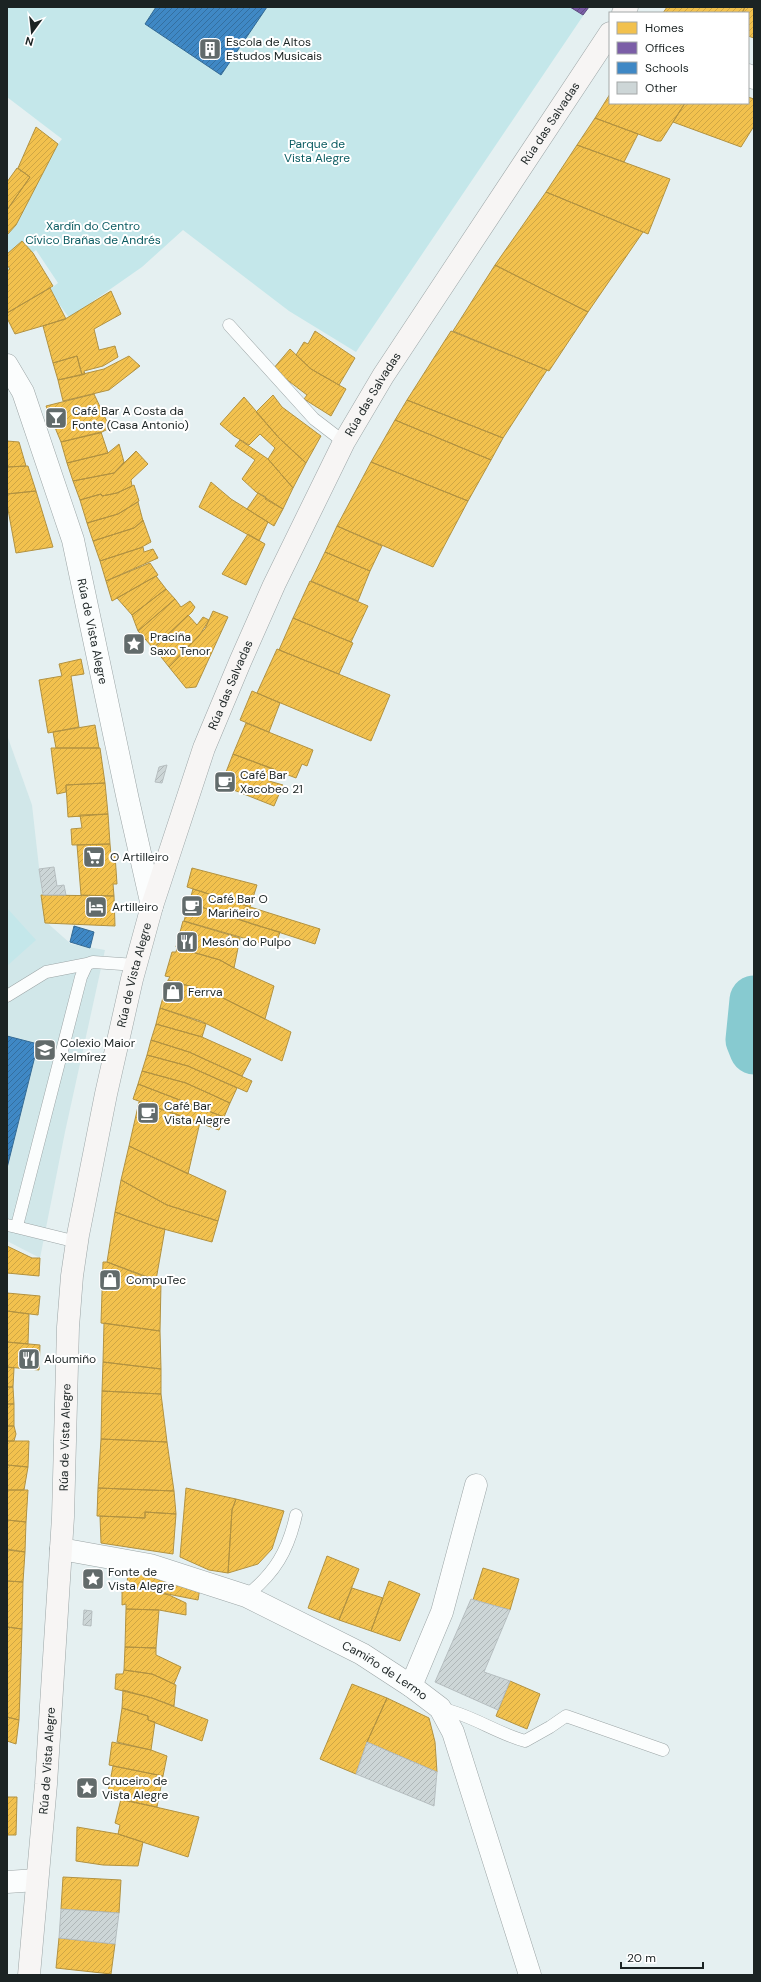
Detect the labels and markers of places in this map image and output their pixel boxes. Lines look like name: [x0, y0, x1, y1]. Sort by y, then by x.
place label: Escola de Altos Estudos Musicais: [226, 34, 322, 64]
building icon: Escola de Altos Estudos Musicais: [197, 36, 223, 62]
place label: Café Bar A Costa da Fonte (Casa Antonio): [72, 403, 189, 433]
bar icon: Café Bar A Costa da Fonte (Casa Antonio): [43, 405, 69, 431]
place label: Praciña Saxo Tenor: [150, 629, 211, 659]
place icon: Praciña Saxo Tenor: [121, 631, 147, 657]
place label: Café Bar Xacobeo 21: [240, 767, 303, 797]
cafe icon: Café Bar Xacobeo 21: [212, 769, 238, 795]
supermarket icon: O Artilleiro: [81, 844, 107, 870]
place label: O Artilleiro: [110, 849, 169, 865]
place label: Café Bar O Mariñeiro: [208, 891, 268, 921]
cafe icon: Café Bar O Mariñeiro: [179, 893, 205, 919]
hotel icon: Artilleiro: [83, 894, 109, 920]
place label: Artilleiro: [112, 899, 158, 915]
restaurant icon: Mesón do Pulpo: [174, 929, 200, 955]
place label: Mesón do Pulpo: [202, 934, 291, 950]
shop icon: Ferrva: [160, 979, 186, 1005]
place label: Ferrva: [188, 984, 222, 1000]
place label: Colexio Maior Xelmírez: [60, 1035, 136, 1065]
school or university icon: Colexio Maior Xelmírez: [32, 1037, 58, 1063]
place label: Café Bar Vista Alegre: [164, 1098, 230, 1128]
cafe icon: Café Bar Vista Alegre: [135, 1100, 161, 1126]
shop icon: CompuTec: [97, 1267, 123, 1293]
place label: CompuTec: [126, 1272, 186, 1288]
restaurant icon: Aloumiño: [16, 1346, 42, 1372]
place label: Aloumiño: [44, 1351, 96, 1367]
place label: Fonte de Vista Alegre: [108, 1564, 174, 1594]
place icon: Fonte de Vista Alegre: [80, 1566, 106, 1592]
place label: Cruceiro de Vista Alegre: [102, 1773, 168, 1803]
place icon: Cruceiro de Vista Alegre: [74, 1775, 100, 1801]

